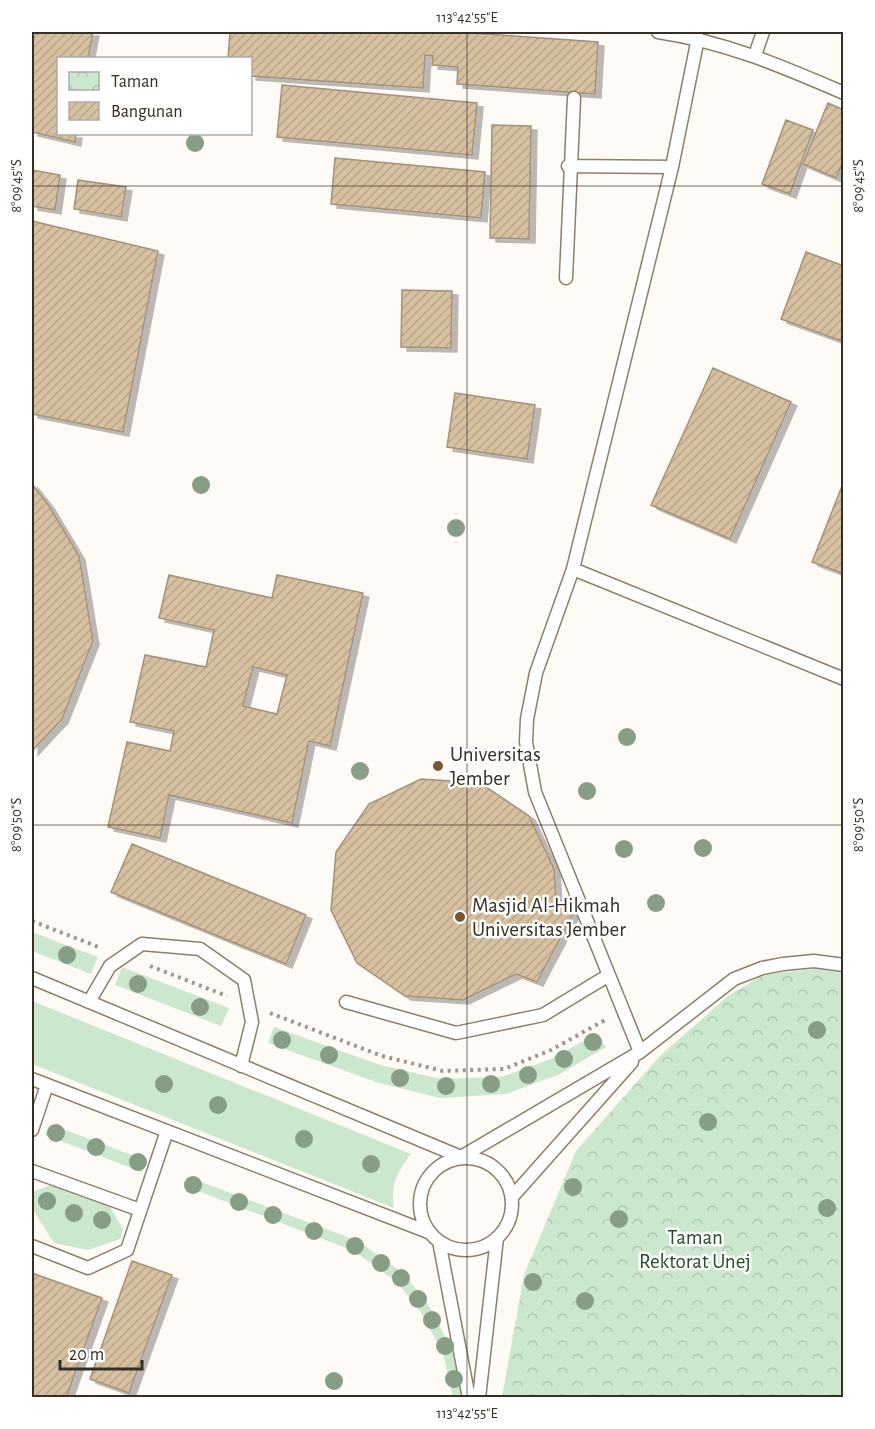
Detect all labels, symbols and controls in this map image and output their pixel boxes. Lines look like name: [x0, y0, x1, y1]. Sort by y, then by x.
text: 113°42'55"E: [436, 10, 498, 25]
legend: [57, 57, 252, 135]
text: Taman: [111, 73, 159, 91]
text: Bangunan: [111, 103, 183, 121]
text: 8°09'45"S: [9, 159, 24, 213]
text: 8°09'45"S: [851, 159, 866, 213]
place label: Universitas Jember: [450, 744, 541, 789]
marker: Universitas Jember: [431, 759, 445, 773]
text: 8°09'50"S: [9, 798, 24, 852]
text: 8°09'50"S: [851, 798, 866, 852]
place label: Masjid Al-Hikmah Universitas Jember: [472, 895, 626, 940]
marker: Masjid Al-Hikmah Universitas Jember: [453, 910, 467, 924]
park label: Taman Rektorat Unej: [639, 1227, 751, 1272]
scale bar: [60, 1333, 142, 1371]
text: 20 m: [69, 1346, 104, 1364]
text: 113°42'55"E: [436, 1406, 498, 1421]

